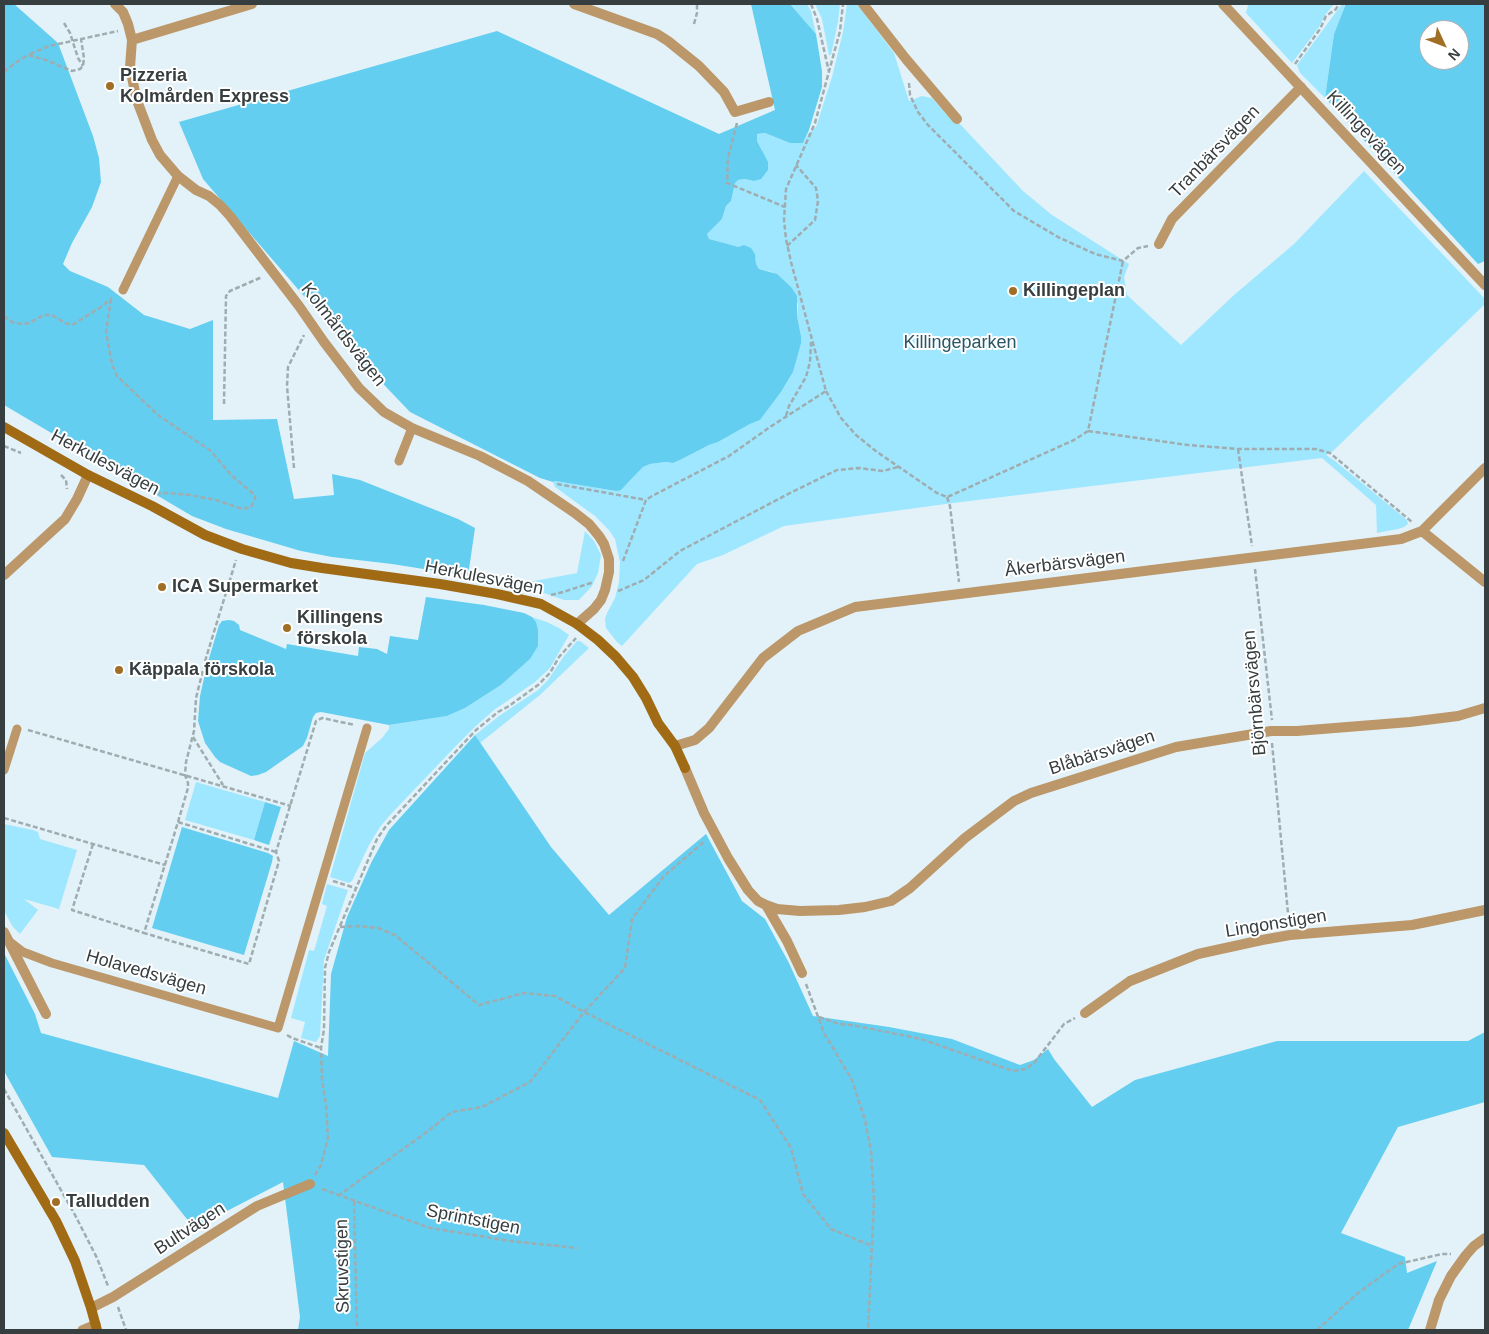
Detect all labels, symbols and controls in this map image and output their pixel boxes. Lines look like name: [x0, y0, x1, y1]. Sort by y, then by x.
north arrow: [1419, 20, 1469, 70]
text: N: [1445, 45, 1464, 64]
place label: Pizzeria Kolmården Express: [120, 65, 289, 108]
marker: Pizzeria Kolmården Express: [104, 80, 116, 92]
street label: Killingevägen: [1322, 86, 1410, 180]
street label: Tranbärsvägen: [1165, 101, 1265, 203]
street label: Kolmårdsvägen: [296, 279, 390, 391]
place label: Killingeplan: [1023, 280, 1125, 302]
marker: Killingeplan: [1007, 285, 1019, 297]
park label: Killingeparken: [903, 332, 1017, 354]
street label: Herkulesvägen: [47, 425, 163, 501]
street label: Åkerbärsvägen: [1004, 546, 1126, 582]
street label: Herkulesvägen: [423, 556, 545, 600]
place label: ICA Supermarket: [172, 576, 318, 598]
marker: ICA Supermarket: [156, 581, 168, 593]
place label: Killingens förskola: [297, 607, 383, 650]
marker: Killingens förskola: [281, 622, 293, 634]
street label: Björnbärsvägen: [1239, 629, 1271, 757]
place label: Käppala förskola: [129, 659, 274, 681]
marker: Käppala förskola: [113, 664, 125, 676]
street label: Blåbärsvägen: [1046, 726, 1158, 780]
street label: Lingonstigen: [1224, 905, 1328, 943]
street label: Holavedsvägen: [83, 946, 209, 1000]
place label: Talludden: [66, 1191, 150, 1213]
marker: Talludden: [50, 1196, 62, 1208]
street label: Bultvägen: [151, 1198, 229, 1260]
street label: Sprintstigen: [424, 1200, 522, 1240]
street label: Skruvstigen: [331, 1219, 355, 1313]

